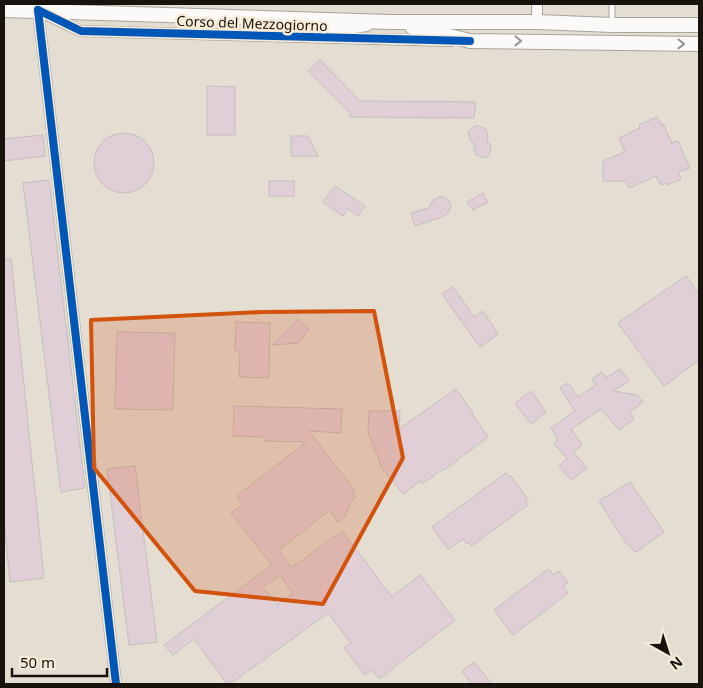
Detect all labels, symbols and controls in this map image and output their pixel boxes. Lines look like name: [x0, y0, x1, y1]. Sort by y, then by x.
street label: Corso del Mezzogiorno: [176, 11, 328, 35]
one-way arrow: [515, 36, 523, 47]
one-way arrow: [678, 39, 685, 49]
north arrow: [643, 628, 693, 678]
scale bar: [12, 646, 108, 678]
text: 50 m: [20, 652, 55, 672]
text: N: [666, 653, 687, 674]

